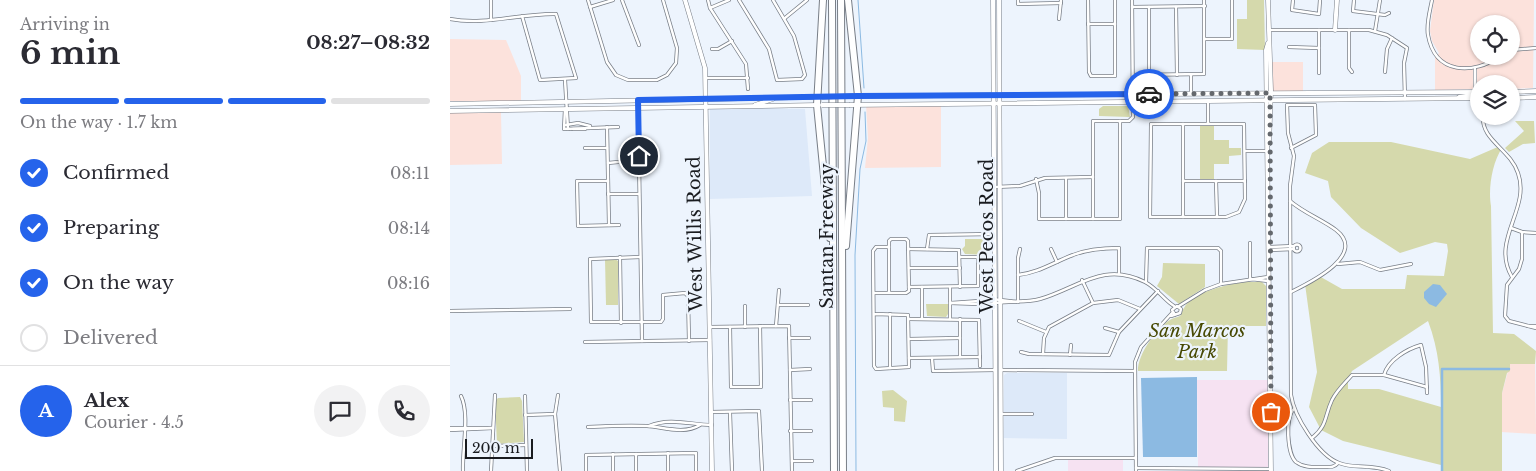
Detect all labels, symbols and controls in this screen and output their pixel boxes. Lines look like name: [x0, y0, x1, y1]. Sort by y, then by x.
text: Arriving in: [20, 14, 110, 34]
map controls: [1470, 15, 1520, 125]
button: locate: [1470, 15, 1520, 65]
text: 08:27–08:32: [306, 31, 430, 54]
text: 6 min: [20, 33, 120, 73]
courier: [1124, 69, 1174, 119]
button: layers: [1470, 75, 1520, 125]
icon: car: [1135, 80, 1163, 108]
text: On the way · 1.7 km: [20, 112, 177, 132]
pin: [618, 135, 660, 177]
icon: home: [625, 142, 653, 170]
street label: West Willis Road: [683, 156, 707, 313]
street label: West Pecos Road: [976, 158, 998, 315]
icon: check: [20, 159, 48, 187]
text: Confirmed: [63, 161, 169, 184]
text: 08:11: [390, 163, 430, 183]
street label: Santan Freeway: [816, 163, 838, 309]
icon: check: [20, 214, 48, 242]
text: Preparing: [63, 216, 159, 239]
text: 08:14: [388, 218, 430, 238]
icon: check: [20, 269, 48, 297]
text: On the way: [63, 271, 174, 294]
text: 08:16: [387, 273, 430, 293]
park label: San Marcos Park: [1149, 320, 1246, 363]
text: Delivered: [63, 326, 158, 349]
button: chat: [314, 385, 366, 437]
button: phone: [378, 385, 430, 437]
text: Alex: [84, 389, 129, 412]
pin: [1250, 391, 1292, 433]
icon: bag: [1257, 398, 1285, 426]
text: A: [38, 399, 54, 422]
text: Courier · 4.5: [84, 412, 184, 432]
scale bar: [465, 436, 532, 459]
text: 200 m: [472, 439, 520, 457]

